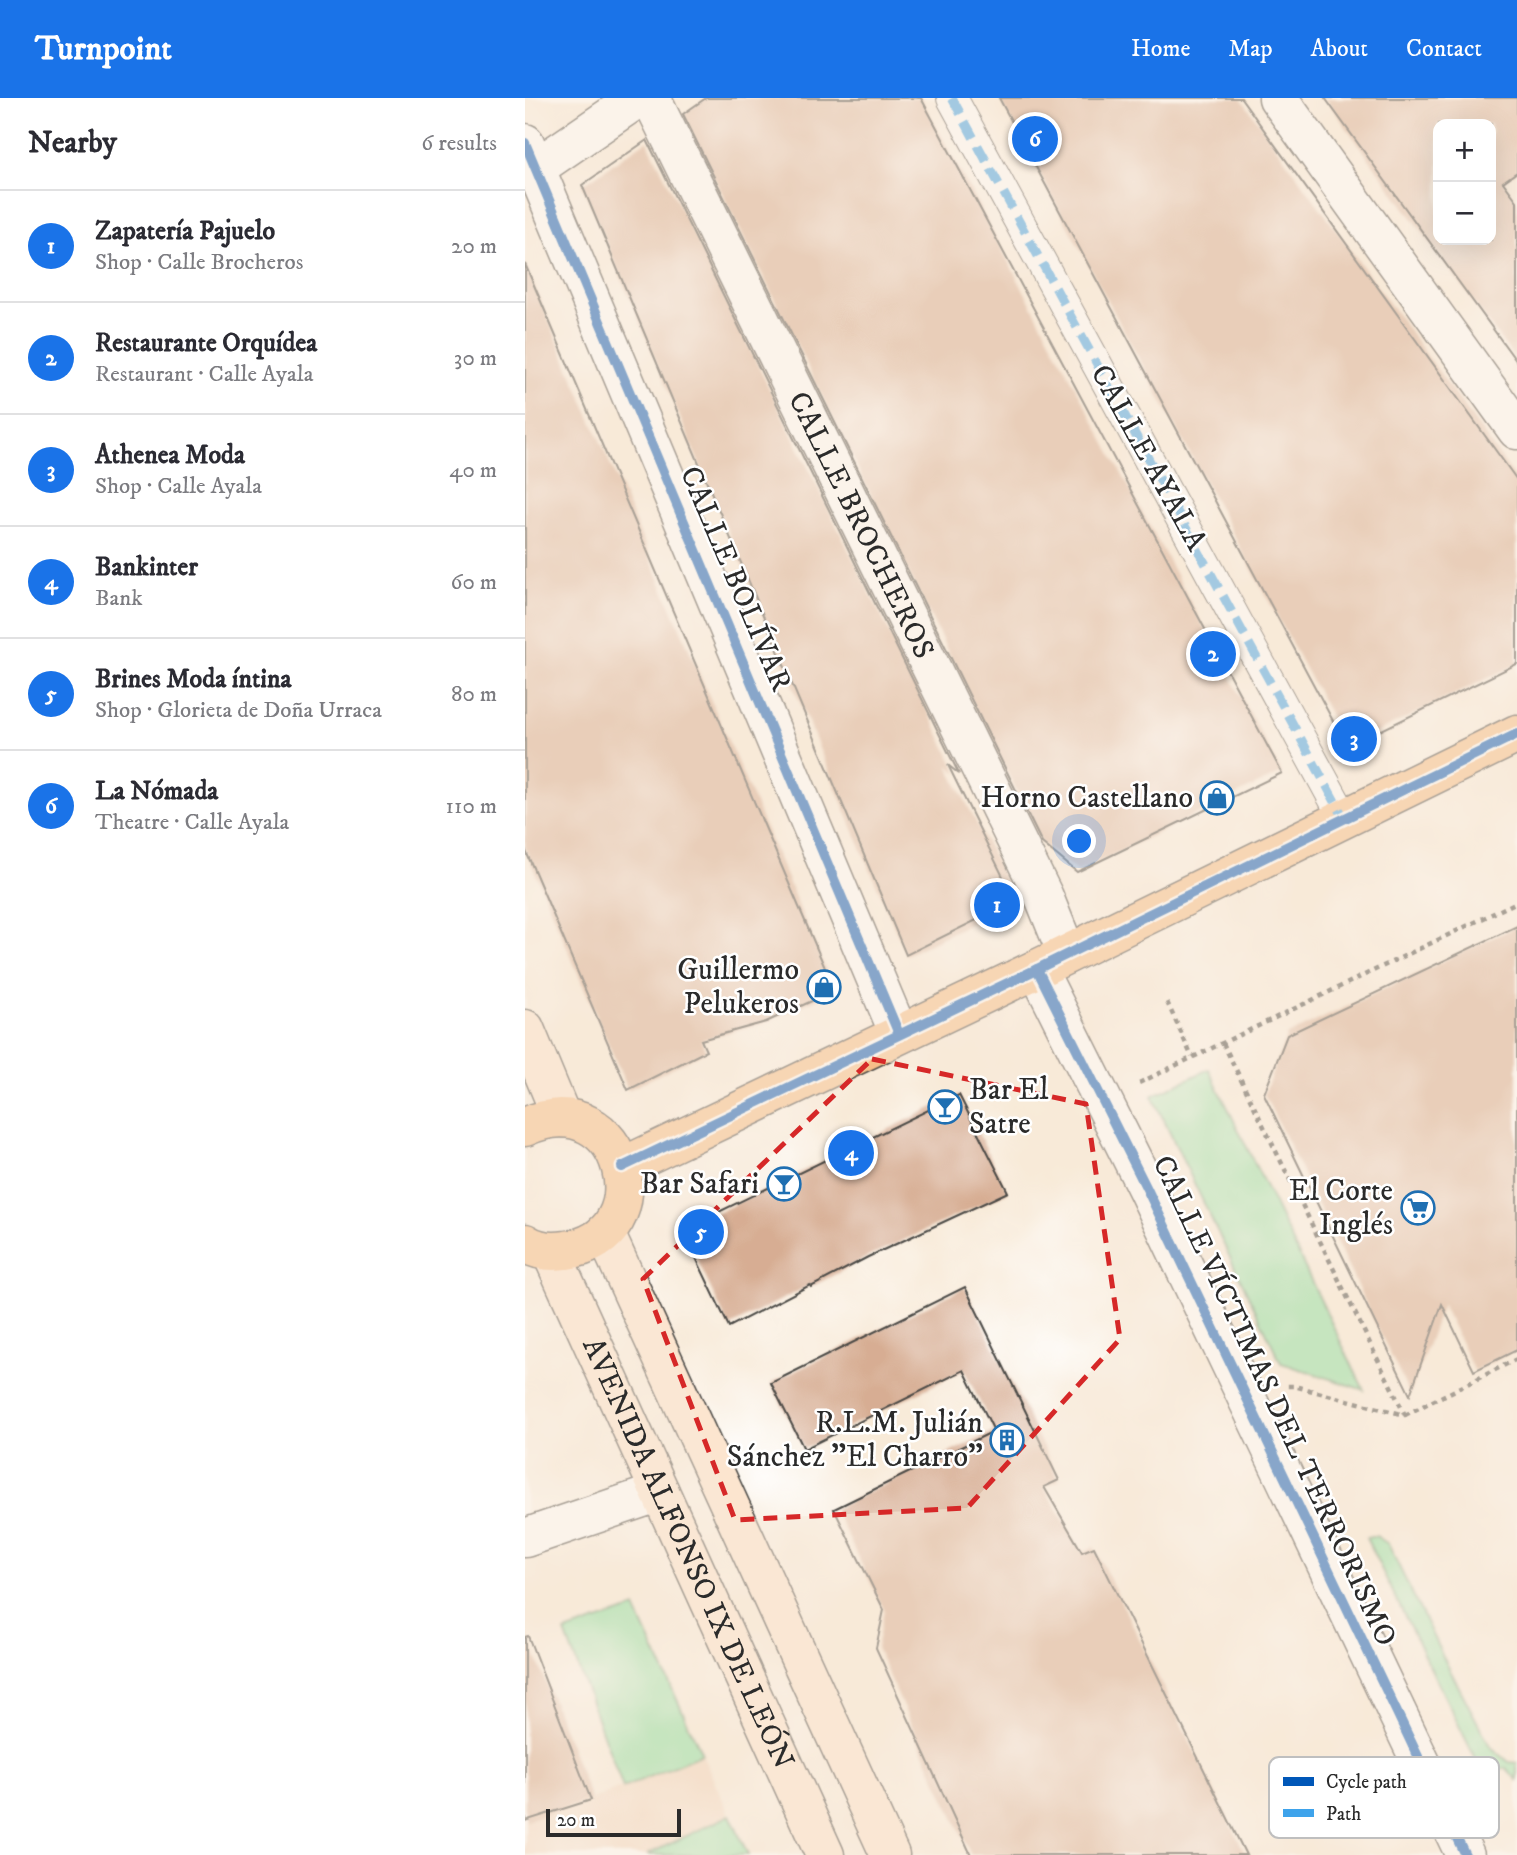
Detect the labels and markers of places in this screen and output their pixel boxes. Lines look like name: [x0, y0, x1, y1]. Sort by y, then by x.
pin: 6: [1012, 113, 1058, 165]
pin: 2: [1190, 628, 1236, 680]
pin: 3: [1331, 713, 1377, 765]
shop icon: Horno Castellano: [1198, 779, 1236, 817]
place label: Horno Castellano: [980, 780, 1193, 817]
pin: 1: [974, 879, 1020, 931]
place label: Guillermo Pelukeros: [677, 952, 799, 1023]
shop icon: Guillermo Pelukeros: [805, 968, 843, 1006]
place label: Bar El Satre: [969, 1072, 1049, 1143]
bar icon: Bar El Satre: [926, 1088, 964, 1126]
pin: 4: [828, 1127, 874, 1179]
bar icon: Bar Safari: [765, 1165, 803, 1203]
place label: Bar Safari: [640, 1166, 759, 1203]
place label: El Corte Inglés: [1289, 1173, 1393, 1244]
supermarket icon: El Corte Inglés: [1399, 1189, 1437, 1227]
pin: 5: [678, 1206, 724, 1258]
place label: R.L.M. Julián Sánchez "El Charro": [727, 1405, 983, 1476]
building icon: R.L.M. Julián Sánchez "El Charro": [988, 1421, 1026, 1459]

